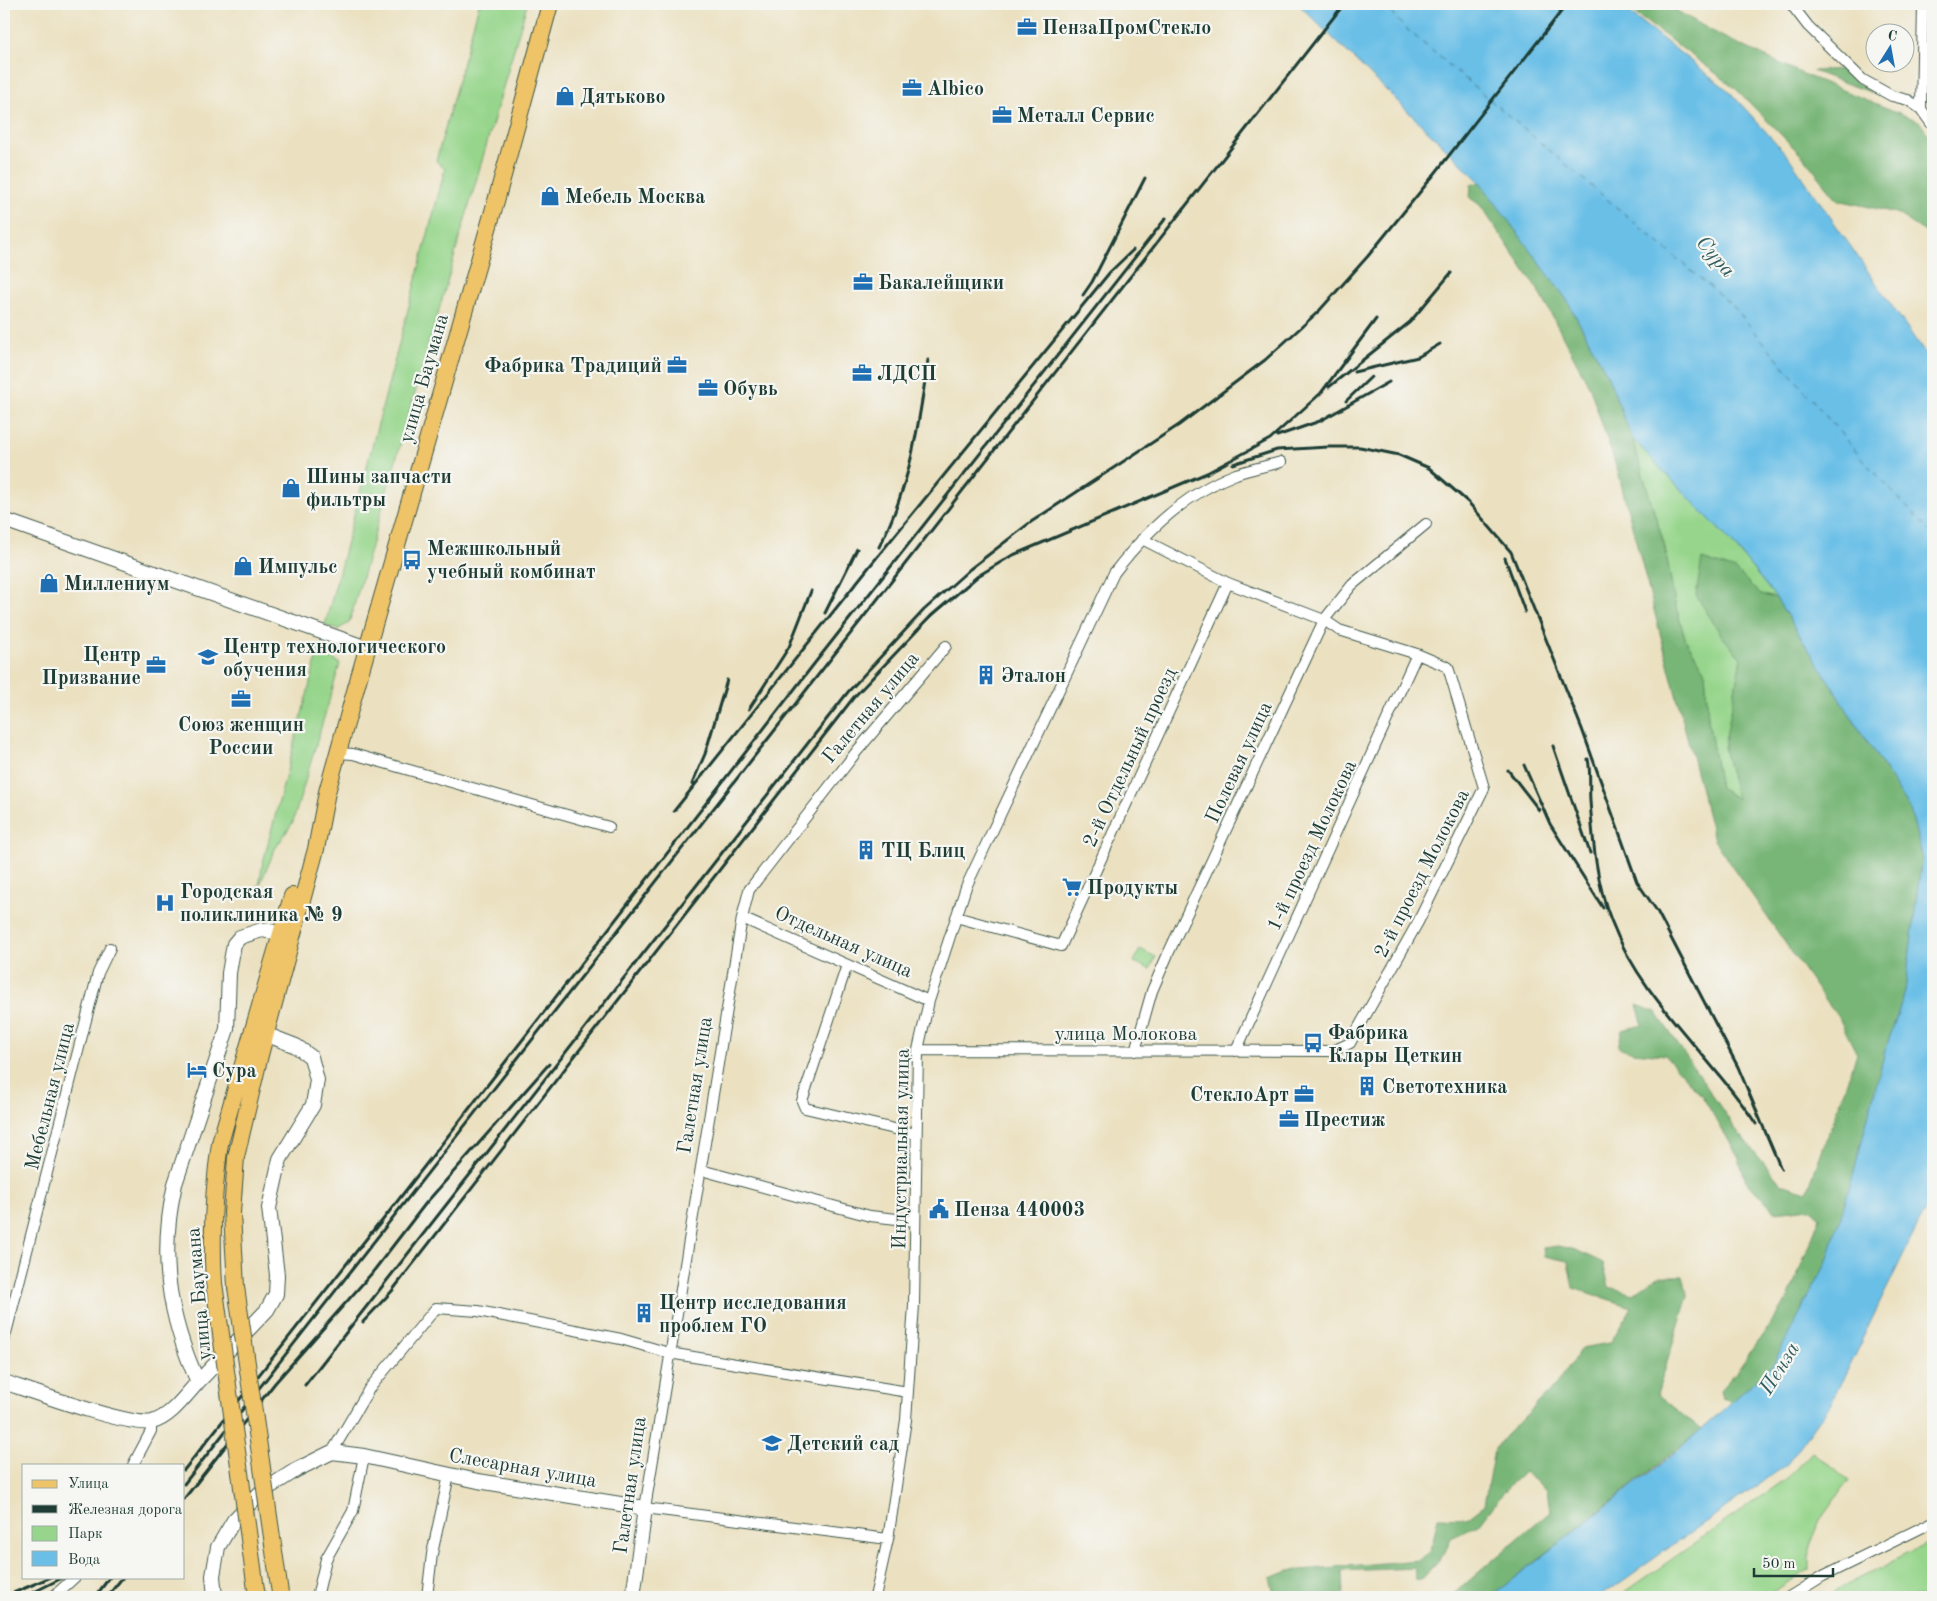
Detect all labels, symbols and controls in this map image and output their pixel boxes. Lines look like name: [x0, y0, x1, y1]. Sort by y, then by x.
office icon: ПензаПромСтекло: [1016, 16, 1038, 38]
place label: ПензаПромСтекло: [1042, 19, 1211, 39]
north arrow: [1864, 22, 1914, 72]
text: С: [1886, 28, 1898, 44]
office icon: Albico: [901, 77, 923, 99]
place label: Albico: [927, 80, 984, 100]
shop icon: Дятьково: [554, 85, 576, 107]
place label: Дятьково: [580, 88, 666, 108]
office icon: Металл Сервис: [991, 104, 1013, 126]
place label: Металл Сервис: [1017, 107, 1155, 127]
shop icon: Мебель Москва: [539, 185, 561, 207]
place label: Мебель Москва: [565, 188, 706, 208]
water label: Сура: [1691, 232, 1738, 282]
office icon: Бакалейщики: [852, 271, 874, 293]
place label: Бакалейщики: [878, 274, 1004, 294]
street label: улица Баумана: [397, 311, 453, 446]
office icon: Фабрика Традиций: [666, 354, 688, 376]
place label: Фабрика Традиций: [484, 357, 662, 377]
office icon: ЛДСП: [851, 362, 873, 384]
place label: ЛДСП: [877, 365, 937, 385]
office icon: Обувь: [697, 377, 719, 399]
place label: Обувь: [723, 380, 778, 400]
place label: Шины запчасти фильтры: [306, 468, 452, 511]
shop icon: Шины запчасти фильтры: [280, 477, 302, 499]
place label: Межшкольный учебный комбинат: [427, 540, 596, 583]
bus stop icon: Межшкольный учебный комбинат: [401, 549, 423, 571]
shop icon: Импульс: [232, 555, 254, 577]
place label: Импульс: [258, 558, 338, 578]
shop icon: Миллениум: [38, 572, 60, 594]
place label: Миллениум: [64, 575, 170, 595]
place label: Центр технологического обучения: [223, 638, 446, 681]
place label: Центр Призвание: [41, 646, 141, 689]
school or university icon: Центр технологического обучения: [197, 646, 219, 668]
street label: Галетная улица: [819, 649, 924, 768]
office icon: Центр Призвание: [145, 654, 167, 676]
building icon: Эталон: [975, 664, 997, 686]
street label: 2-й Отдельный проезд: [1080, 665, 1181, 851]
place label: Эталон: [1001, 667, 1066, 687]
office icon: Союз женщин России: [230, 688, 252, 710]
street label: Полевая улица: [1203, 699, 1277, 827]
place label: Союз женщин России: [178, 716, 304, 759]
street label: 1-й проезд Молокова: [1264, 757, 1361, 934]
street label: 2-й проезд Молокова: [1372, 786, 1474, 961]
building icon: ТЦ Блиц: [855, 839, 877, 861]
place label: ТЦ Блиц: [881, 842, 966, 862]
supermarket icon: Продукты: [1061, 876, 1083, 898]
place label: Продукты: [1087, 879, 1178, 899]
place label: Городская поликлиника № 9: [180, 883, 343, 926]
hospital icon: Городская поликлиника № 9: [154, 892, 176, 914]
street label: Отдельная улица: [771, 903, 915, 982]
street label: Галетная улица: [675, 1015, 717, 1155]
street label: Мебельная улица: [23, 1020, 79, 1172]
place label: Фабрика Клары Цеткин: [1328, 1024, 1462, 1067]
street label: улица Молокова: [1055, 1025, 1198, 1045]
bus stop icon: Фабрика Клары Цеткин: [1302, 1032, 1324, 1054]
street label: Индустриальная улица: [890, 1048, 914, 1250]
hotel icon: Сура: [186, 1059, 208, 1081]
place label: Сура: [212, 1062, 257, 1082]
building icon: Светотехника: [1356, 1075, 1378, 1097]
place label: Светотехника: [1382, 1078, 1507, 1098]
office icon: СтеклоАрт: [1293, 1083, 1315, 1105]
place label: СтеклоАрт: [1190, 1086, 1289, 1106]
office icon: Престиж: [1278, 1108, 1300, 1130]
place label: Престиж: [1304, 1111, 1385, 1131]
public building icon: Пенза 440003: [928, 1198, 950, 1220]
place label: Пенза 440003: [954, 1201, 1085, 1221]
street label: улица Баумана: [184, 1226, 216, 1361]
place label: Центр исследования проблем ГО: [659, 1294, 847, 1337]
building icon: Центр исследования проблем ГО: [633, 1302, 655, 1324]
water label: Пенза: [1756, 1339, 1804, 1399]
street label: Галетная улица: [611, 1415, 651, 1555]
school or university icon: Детский сад: [761, 1432, 783, 1454]
place label: Детский сад: [787, 1435, 899, 1455]
street label: Слесарная улица: [447, 1446, 598, 1492]
legend: [22, 1464, 185, 1578]
text: Улица: [68, 1477, 109, 1492]
text: Железная дорога: [68, 1503, 183, 1518]
text: Парк: [68, 1527, 103, 1542]
scale bar: [1754, 1546, 1833, 1578]
text: Вода: [68, 1553, 101, 1568]
text: 50 m: [1762, 1557, 1796, 1572]

